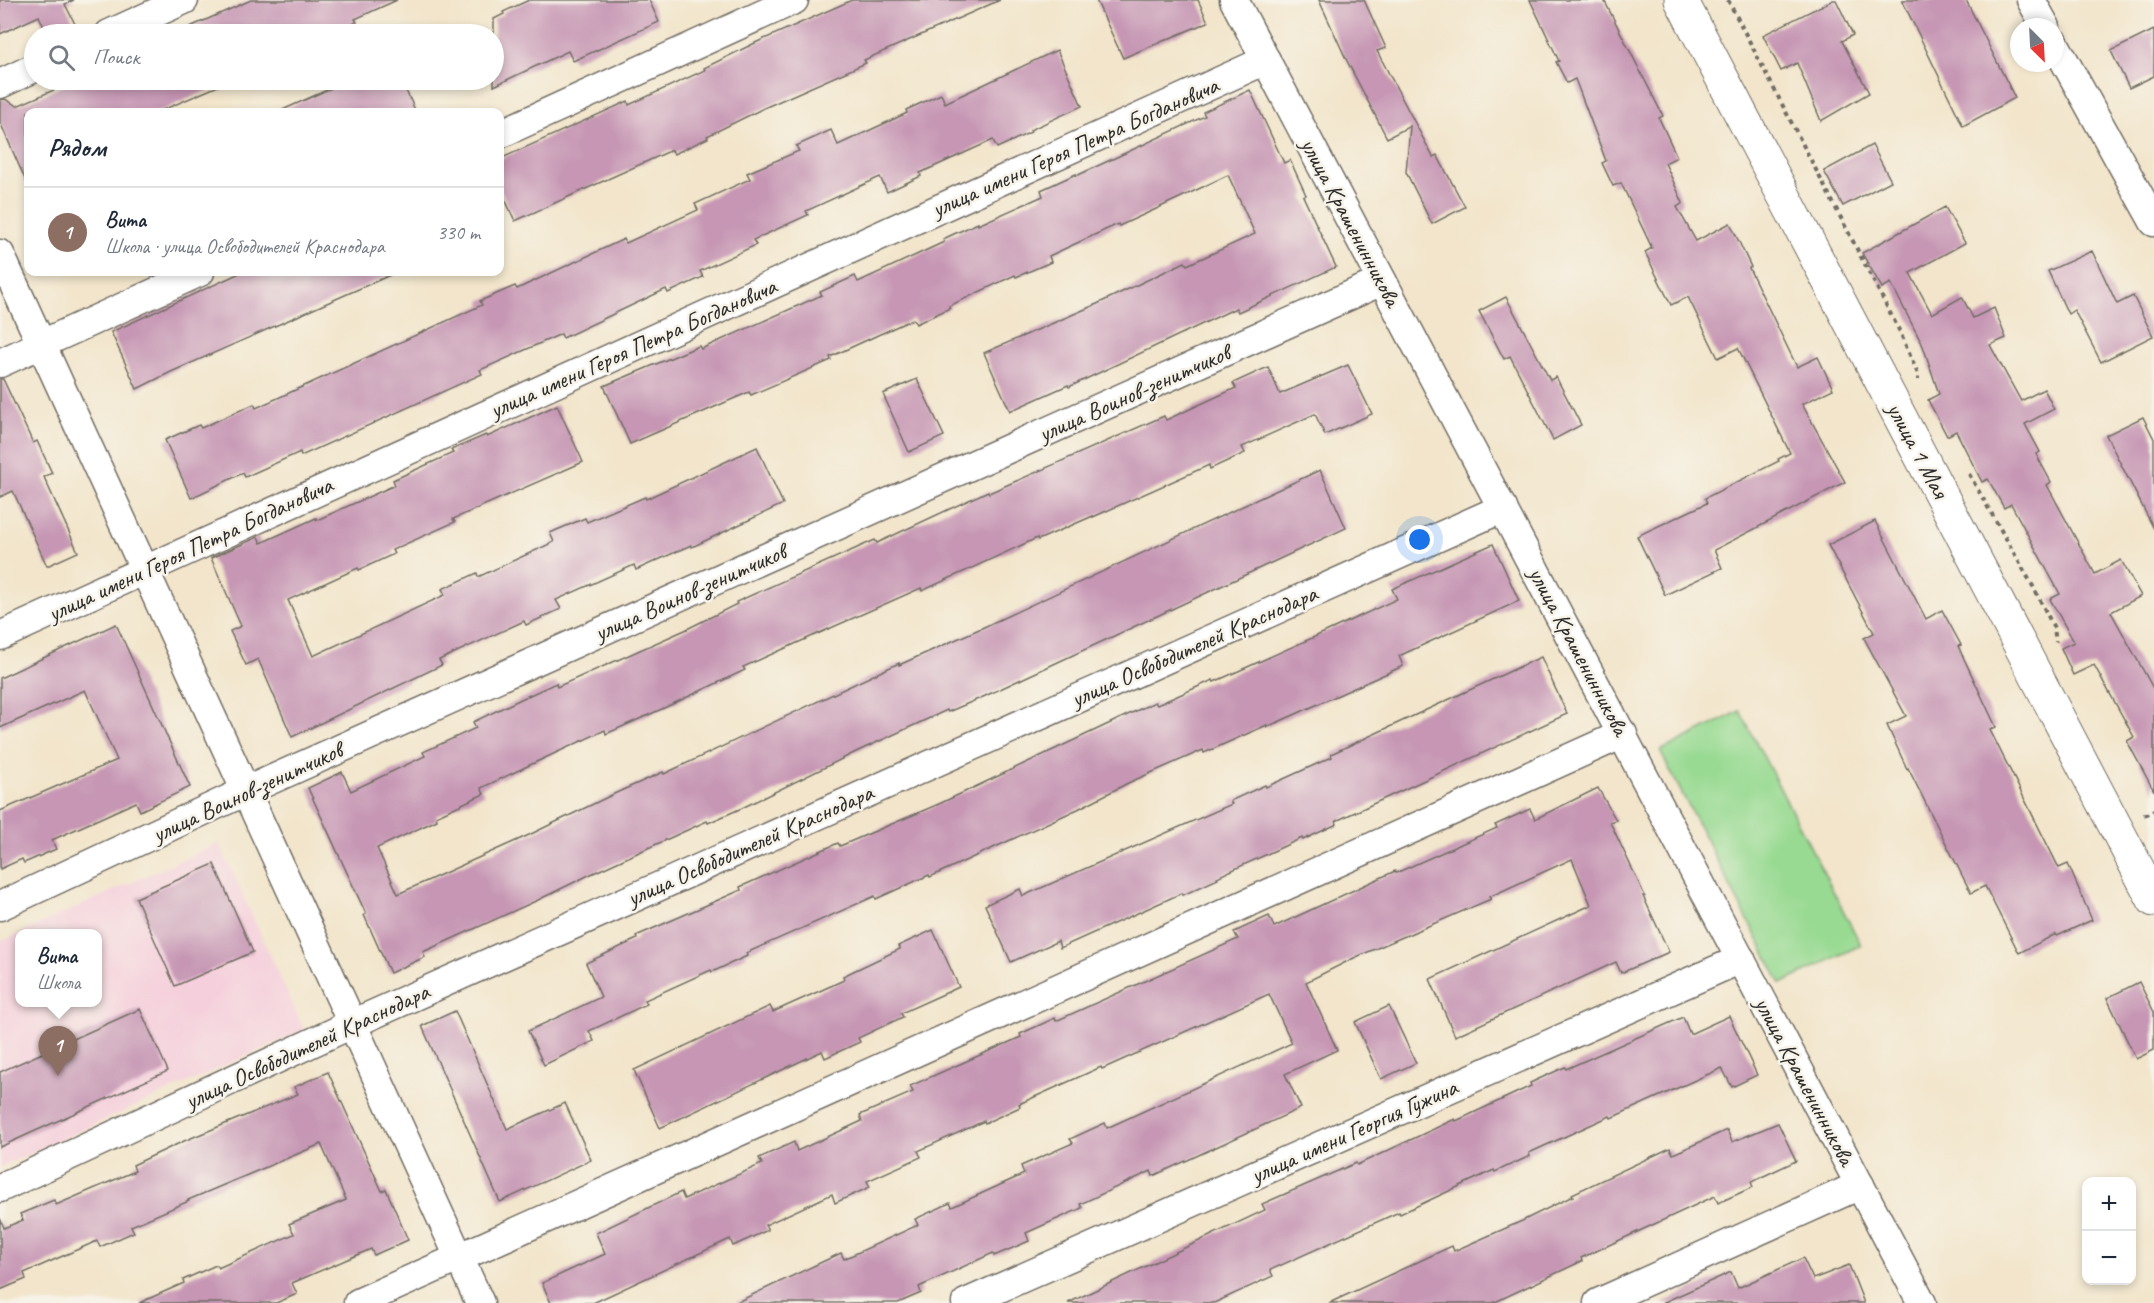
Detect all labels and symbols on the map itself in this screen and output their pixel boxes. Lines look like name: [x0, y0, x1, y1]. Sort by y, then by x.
north arrow: [2010, 18, 2064, 72]
street label: улица имени Героя Петра Богдановича: [925, 69, 1224, 225]
street label: улица Крашенинникова: [1293, 131, 1409, 313]
street label: улица имени Героя Петра Богдановича: [483, 270, 782, 426]
street label: улица Воинов-зенитчиков: [1032, 335, 1239, 450]
street label: улица 1 Мая: [1879, 395, 1956, 504]
street label: улица имени Героя Петра Богдановича: [41, 469, 339, 629]
your location: [1405, 525, 1434, 554]
street label: улица Воинов-зенитчиков: [588, 534, 795, 649]
street label: улица Крашенинникова: [1521, 560, 1637, 742]
street label: улица Освободителей Краснодара: [1064, 578, 1323, 715]
street label: улица Воинов-зенитчиков: [145, 733, 351, 851]
street label: улица Освободителей Краснодара: [620, 777, 879, 914]
street label: улица Освободителей Краснодара: [178, 975, 435, 1117]
street label: улица Крашенинникова: [1747, 990, 1863, 1172]
pin: 1: [38, 1026, 78, 1076]
street label: улица имени Георгия Гужина: [1244, 1071, 1463, 1191]

